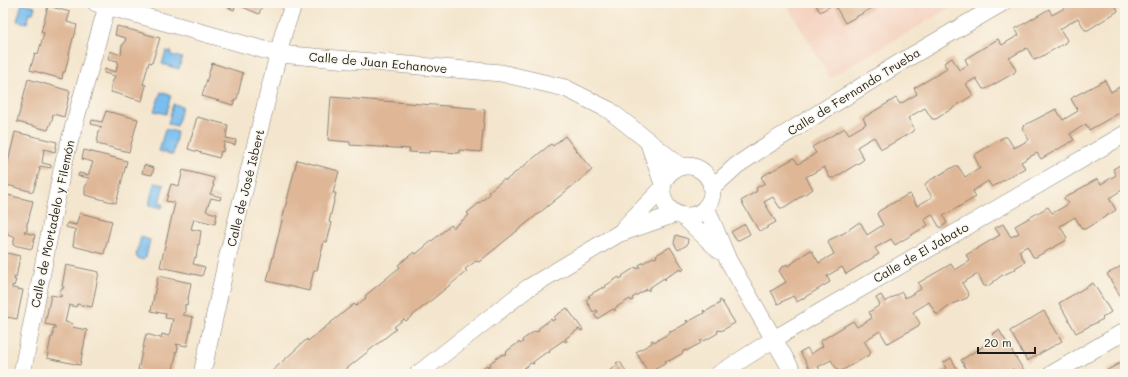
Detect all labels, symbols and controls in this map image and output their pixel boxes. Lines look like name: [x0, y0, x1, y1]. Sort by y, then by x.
street label: Calle de Fernando Trueba: [784, 44, 923, 139]
street label: Calle de Juan Echanove: [308, 48, 448, 76]
street label: Calle de José Isbert: [223, 127, 267, 248]
street label: Calle de Mortadelo y Filemón: [26, 139, 78, 309]
street label: Calle de El Jabato: [870, 218, 971, 286]
scale bar: [978, 329, 1035, 355]
text: 20 m: [984, 334, 1012, 350]

